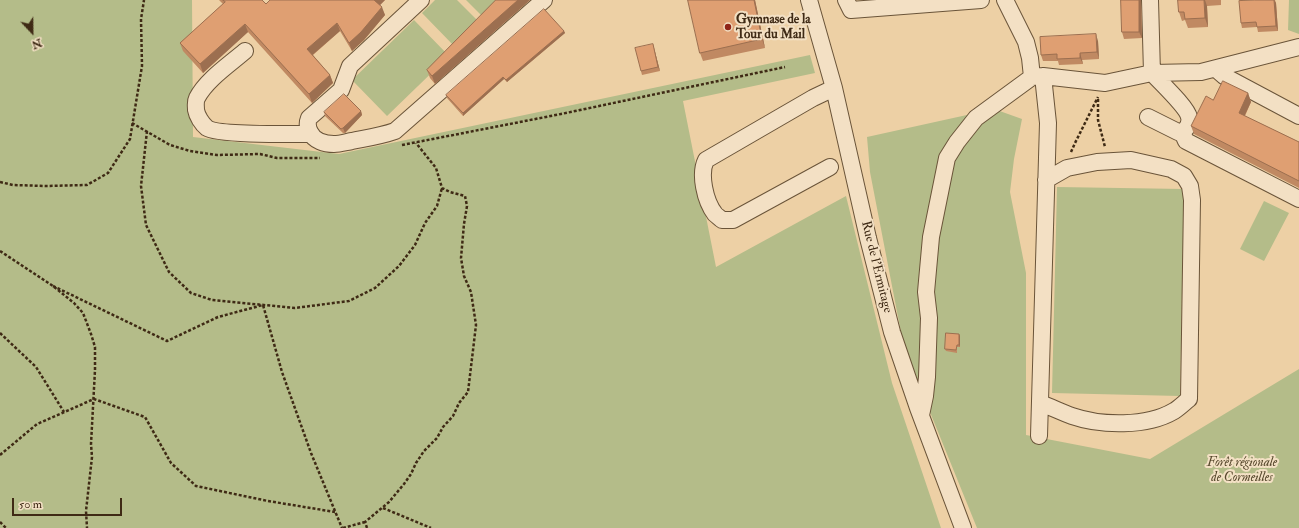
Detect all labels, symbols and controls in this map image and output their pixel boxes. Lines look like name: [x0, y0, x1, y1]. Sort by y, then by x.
north arrow: [12, 12, 52, 52]
place label: Gymnase de la Tour du Mail: [736, 12, 811, 43]
marker: Gymnase de la Tour du Mail: [723, 22, 733, 32]
text: N: [30, 36, 44, 51]
street label: Rue de l'Ermitage: [857, 219, 895, 315]
park label: Forêt régionale de Cormeilles: [1207, 455, 1277, 486]
scale bar: [14, 490, 124, 516]
text: 50 m: [19, 497, 42, 512]

